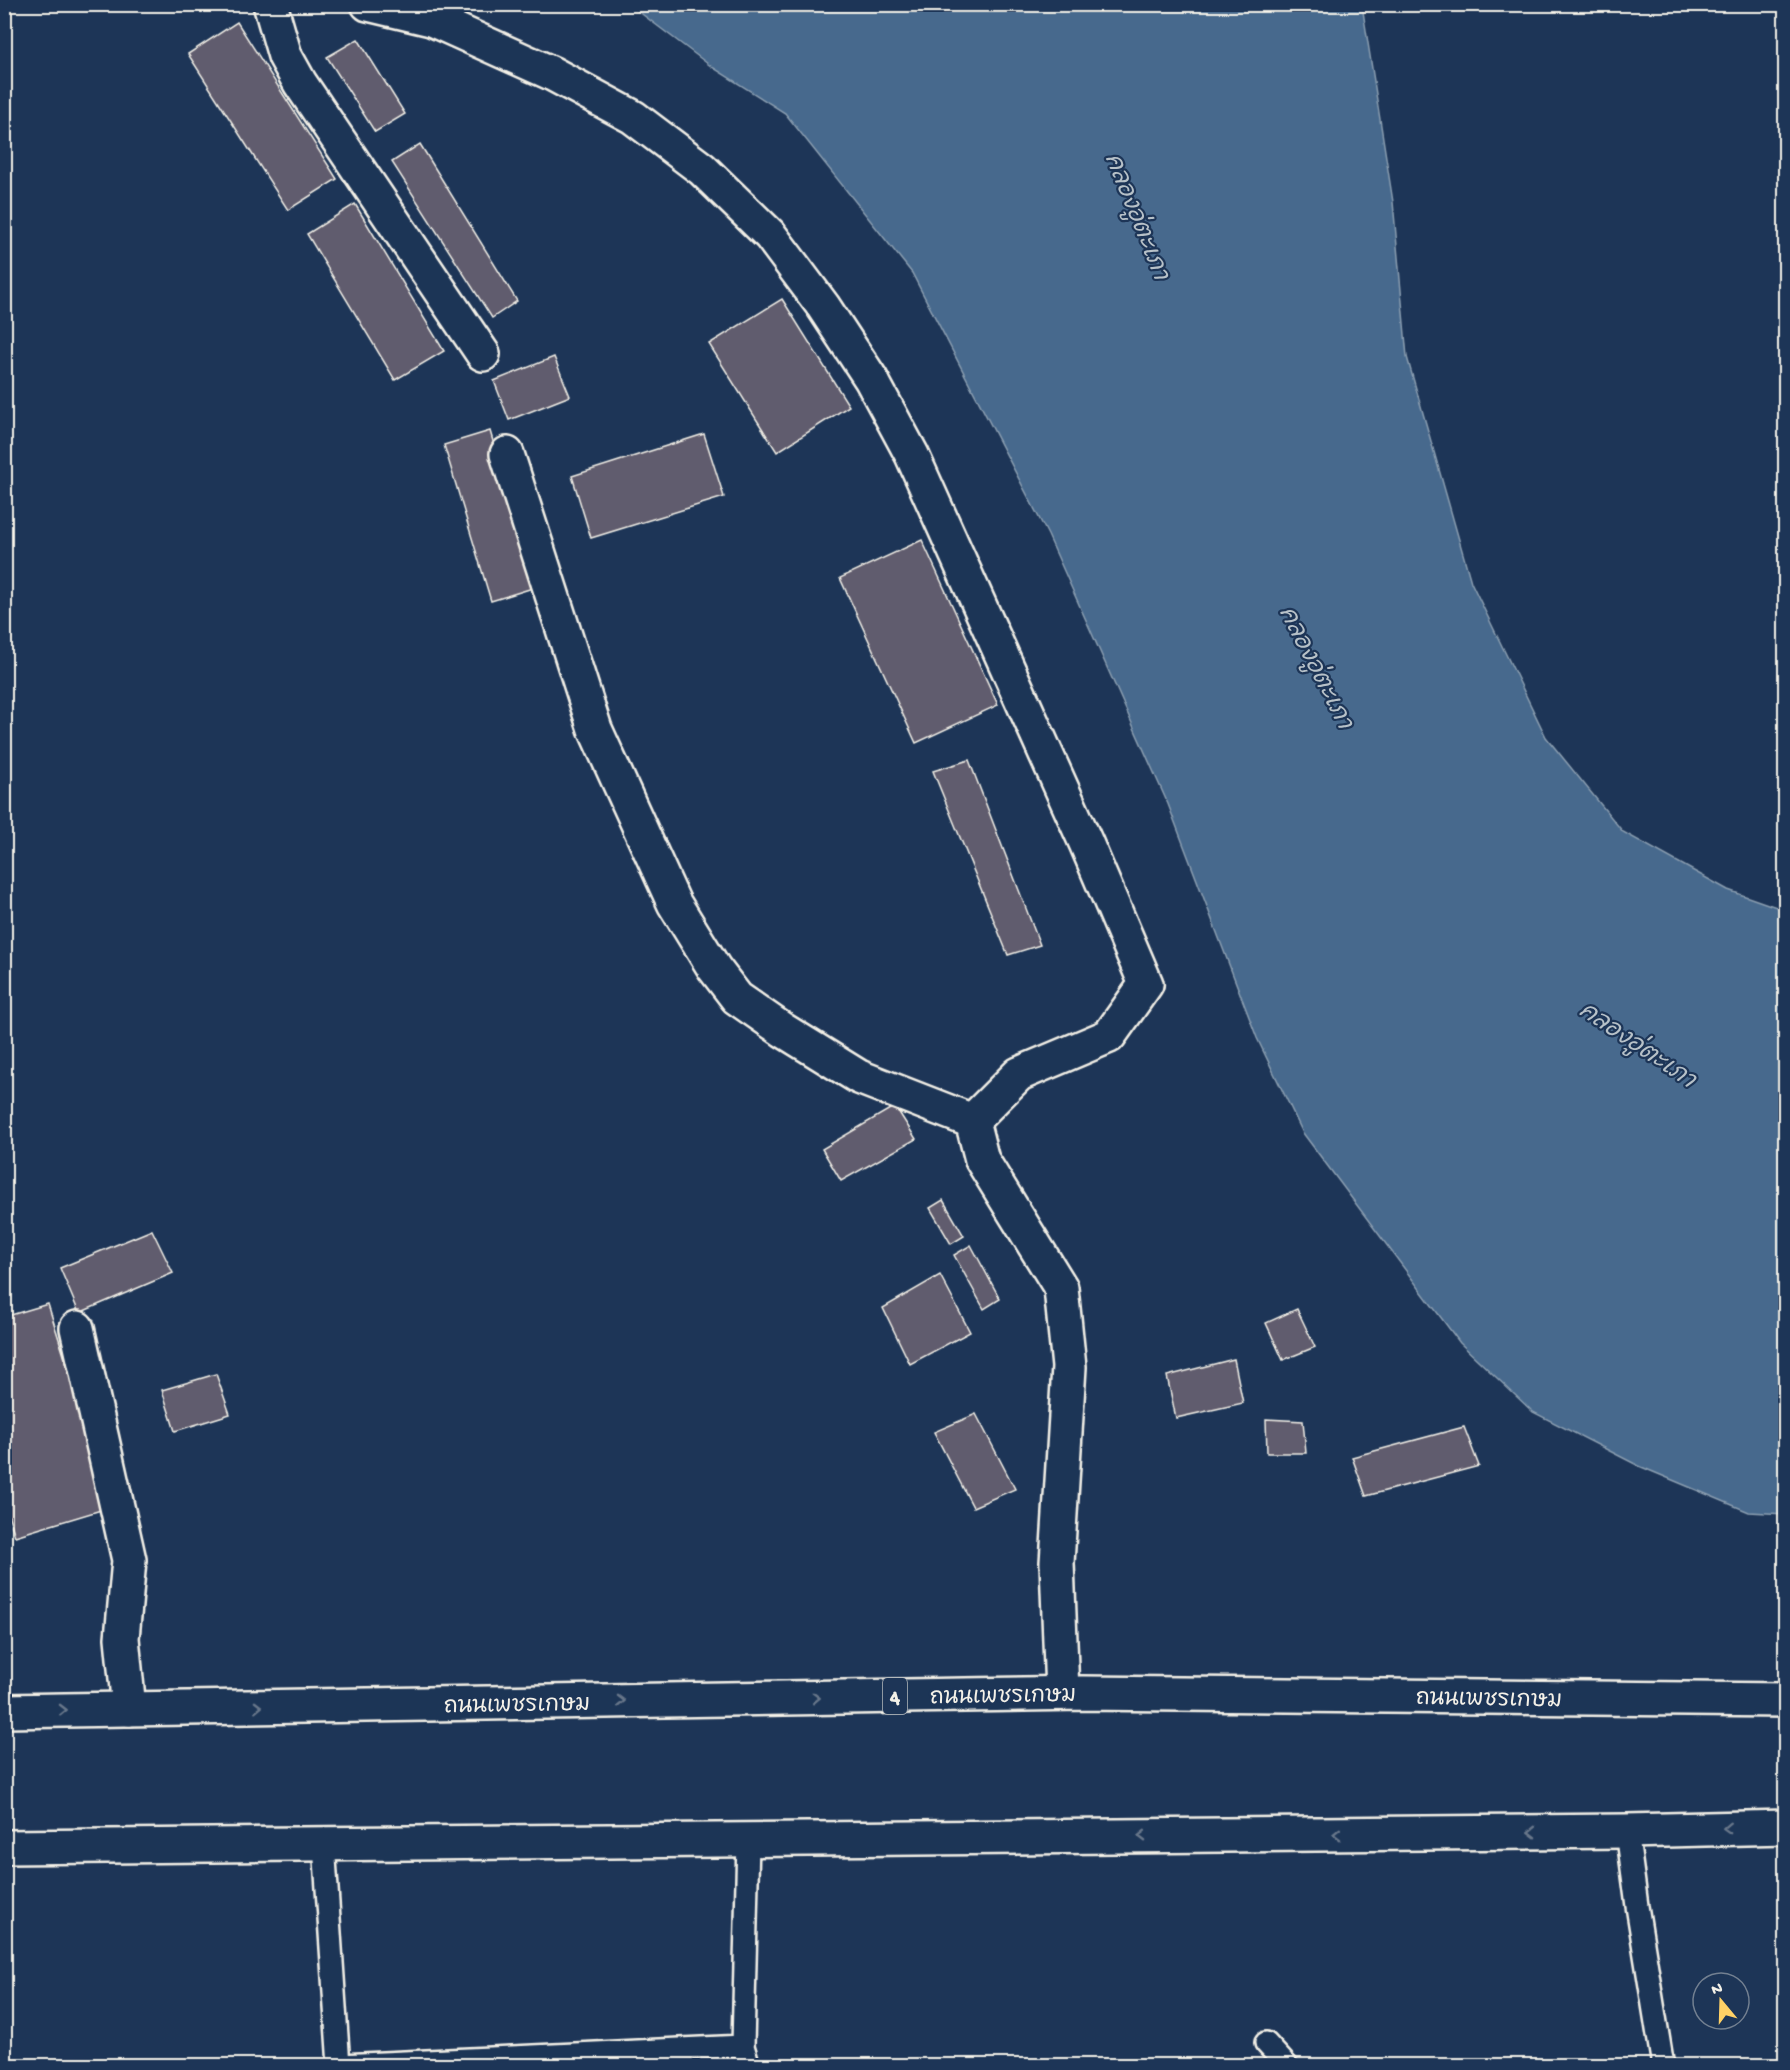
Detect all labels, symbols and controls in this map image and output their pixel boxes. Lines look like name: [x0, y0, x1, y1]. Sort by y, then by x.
water label: คลองอู่ตะเภา: [1096, 148, 1178, 286]
water label: คลองอู่ตะเภา: [1271, 601, 1361, 736]
water label: คลองอู่ตะเภา: [1572, 994, 1703, 1097]
road number: 4: [883, 1678, 907, 1714]
street label: ถนนเพชรเกษม: [930, 1684, 1076, 1712]
street label: ถนนเพชรเกษม: [1416, 1687, 1562, 1715]
one-way arrow: [811, 1691, 820, 1704]
street label: ถนนเพชรเกษม: [444, 1693, 590, 1721]
one-way arrow: [616, 1695, 625, 1707]
one-way arrow: [253, 1701, 262, 1713]
one-way arrow: [58, 1704, 67, 1716]
one-way arrow: [1723, 1821, 1732, 1834]
one-way arrow: [1528, 1826, 1537, 1838]
one-way arrow: [1333, 1828, 1342, 1840]
one-way arrow: [1138, 1830, 1147, 1842]
north arrow: [1691, 1971, 1751, 2031]
text: N: [1709, 1979, 1726, 2001]

